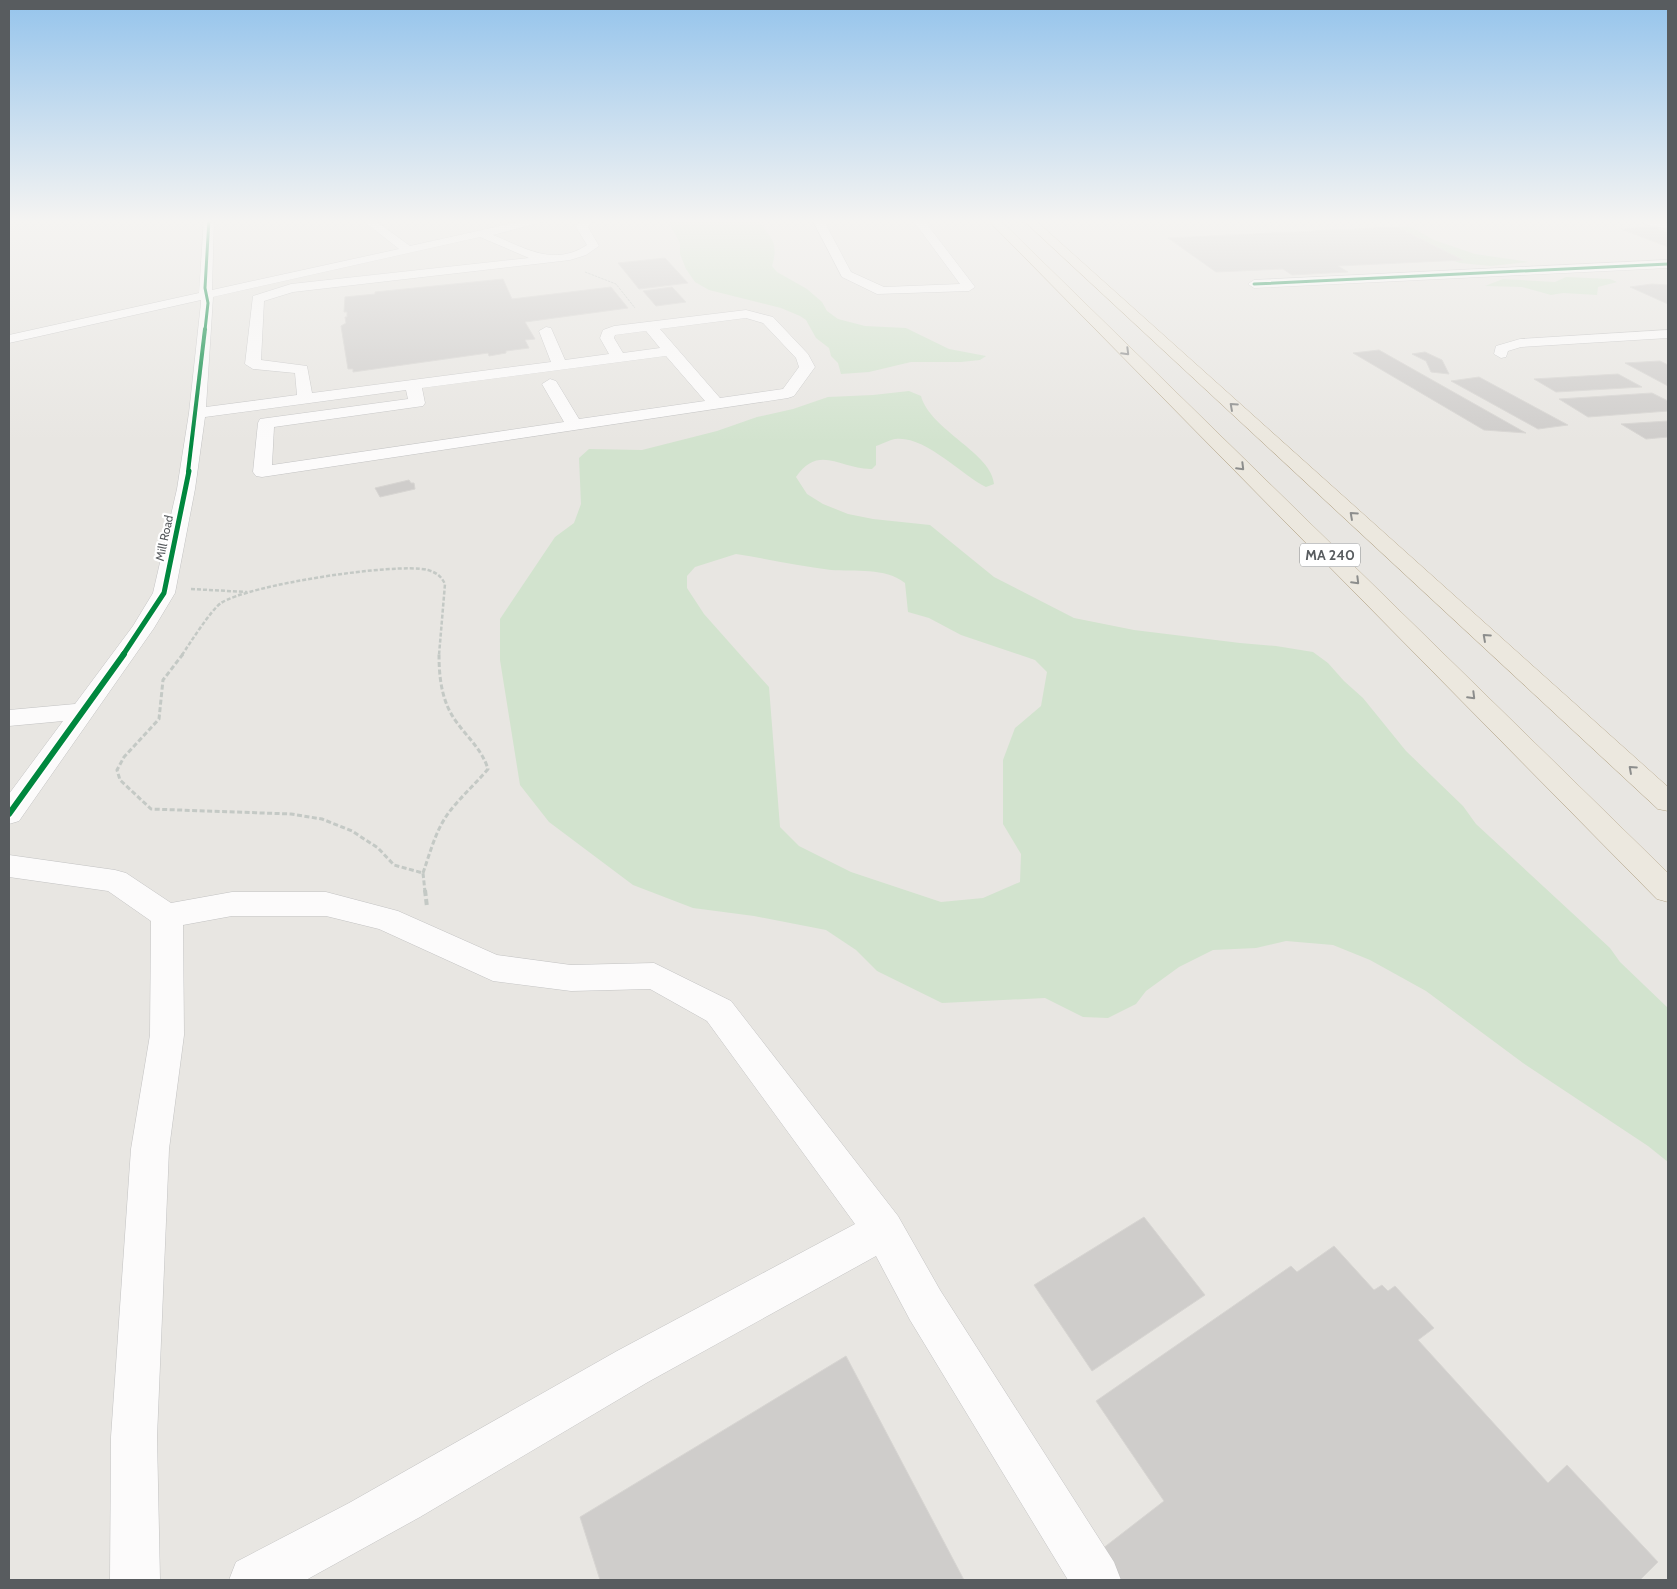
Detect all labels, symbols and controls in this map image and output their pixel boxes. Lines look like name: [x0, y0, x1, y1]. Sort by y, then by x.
one-way arrow: [1120, 347, 1129, 356]
one-way arrow: [1229, 403, 1238, 412]
one-way arrow: [1235, 461, 1244, 470]
one-way arrow: [1349, 512, 1358, 521]
street label: Mill Road: [152, 514, 176, 562]
road number: MA 240: [1300, 544, 1360, 566]
one-way arrow: [1351, 576, 1360, 585]
one-way arrow: [1483, 633, 1492, 642]
one-way arrow: [1466, 690, 1475, 699]
one-way arrow: [1629, 766, 1638, 775]

